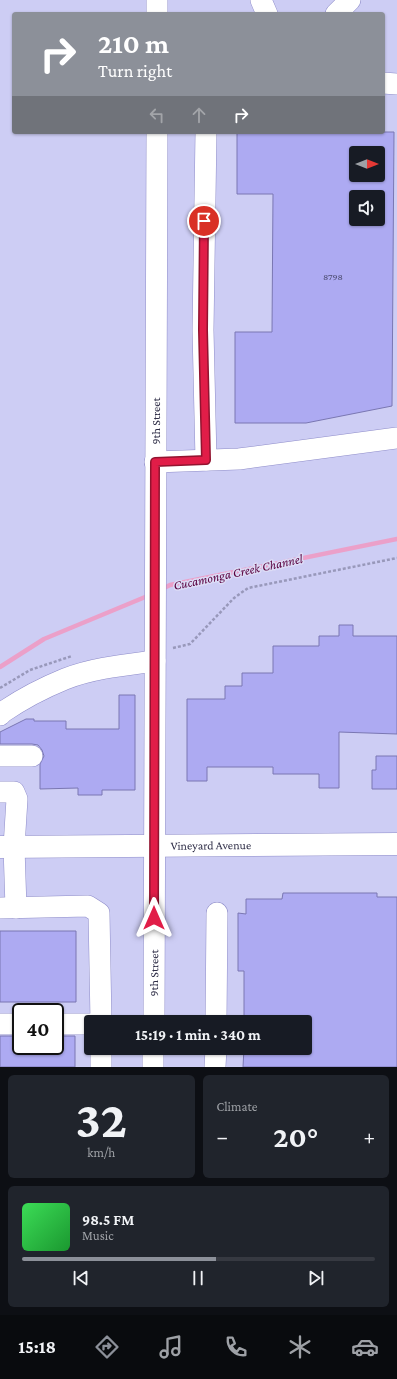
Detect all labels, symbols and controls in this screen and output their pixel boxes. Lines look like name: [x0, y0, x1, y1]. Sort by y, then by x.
icon: right: [32, 28, 84, 80]
text: 210 m: [98, 28, 169, 59]
text: Turn right: [98, 61, 172, 81]
icon: left: [146, 104, 168, 126]
icon: ahead: [188, 104, 210, 126]
icon: right: [230, 104, 252, 126]
north arrow: [349, 146, 385, 182]
map controls: [349, 146, 385, 226]
button: sound: [349, 190, 385, 226]
pin: [187, 204, 221, 238]
icon: arrive: [193, 210, 215, 232]
house number: 8798: [323, 271, 343, 282]
street label: 9th Street: [149, 396, 163, 445]
water label: Cucamonga Creek Channel: [172, 551, 305, 593]
street label: Vineyard Avenue: [171, 838, 251, 853]
position arrow: [133, 897, 175, 939]
street label: 9th Street: [147, 948, 161, 997]
speed limit sign: 40: [12, 1003, 64, 1055]
text: 15:19 · 1 min · 340 m: [135, 1027, 261, 1043]
text: 32: [76, 1090, 127, 1148]
text: Climate: [217, 1099, 257, 1114]
text: 20°: [273, 1120, 318, 1153]
text: −: [217, 1124, 228, 1149]
text: +: [363, 1124, 375, 1149]
text: km/h: [87, 1145, 115, 1160]
text: 98.5 FM: [82, 1212, 134, 1228]
text: Music: [82, 1228, 114, 1243]
icon: previous: [70, 1267, 92, 1289]
icon: pause: [187, 1267, 209, 1289]
icon: next: [305, 1267, 327, 1289]
icon: directions: [93, 1333, 121, 1361]
icon: music: [157, 1333, 185, 1361]
icon: phone: [222, 1333, 250, 1361]
icon: climate: [286, 1333, 314, 1361]
icon: car: [351, 1333, 379, 1361]
text: 15:18: [18, 1337, 56, 1357]

